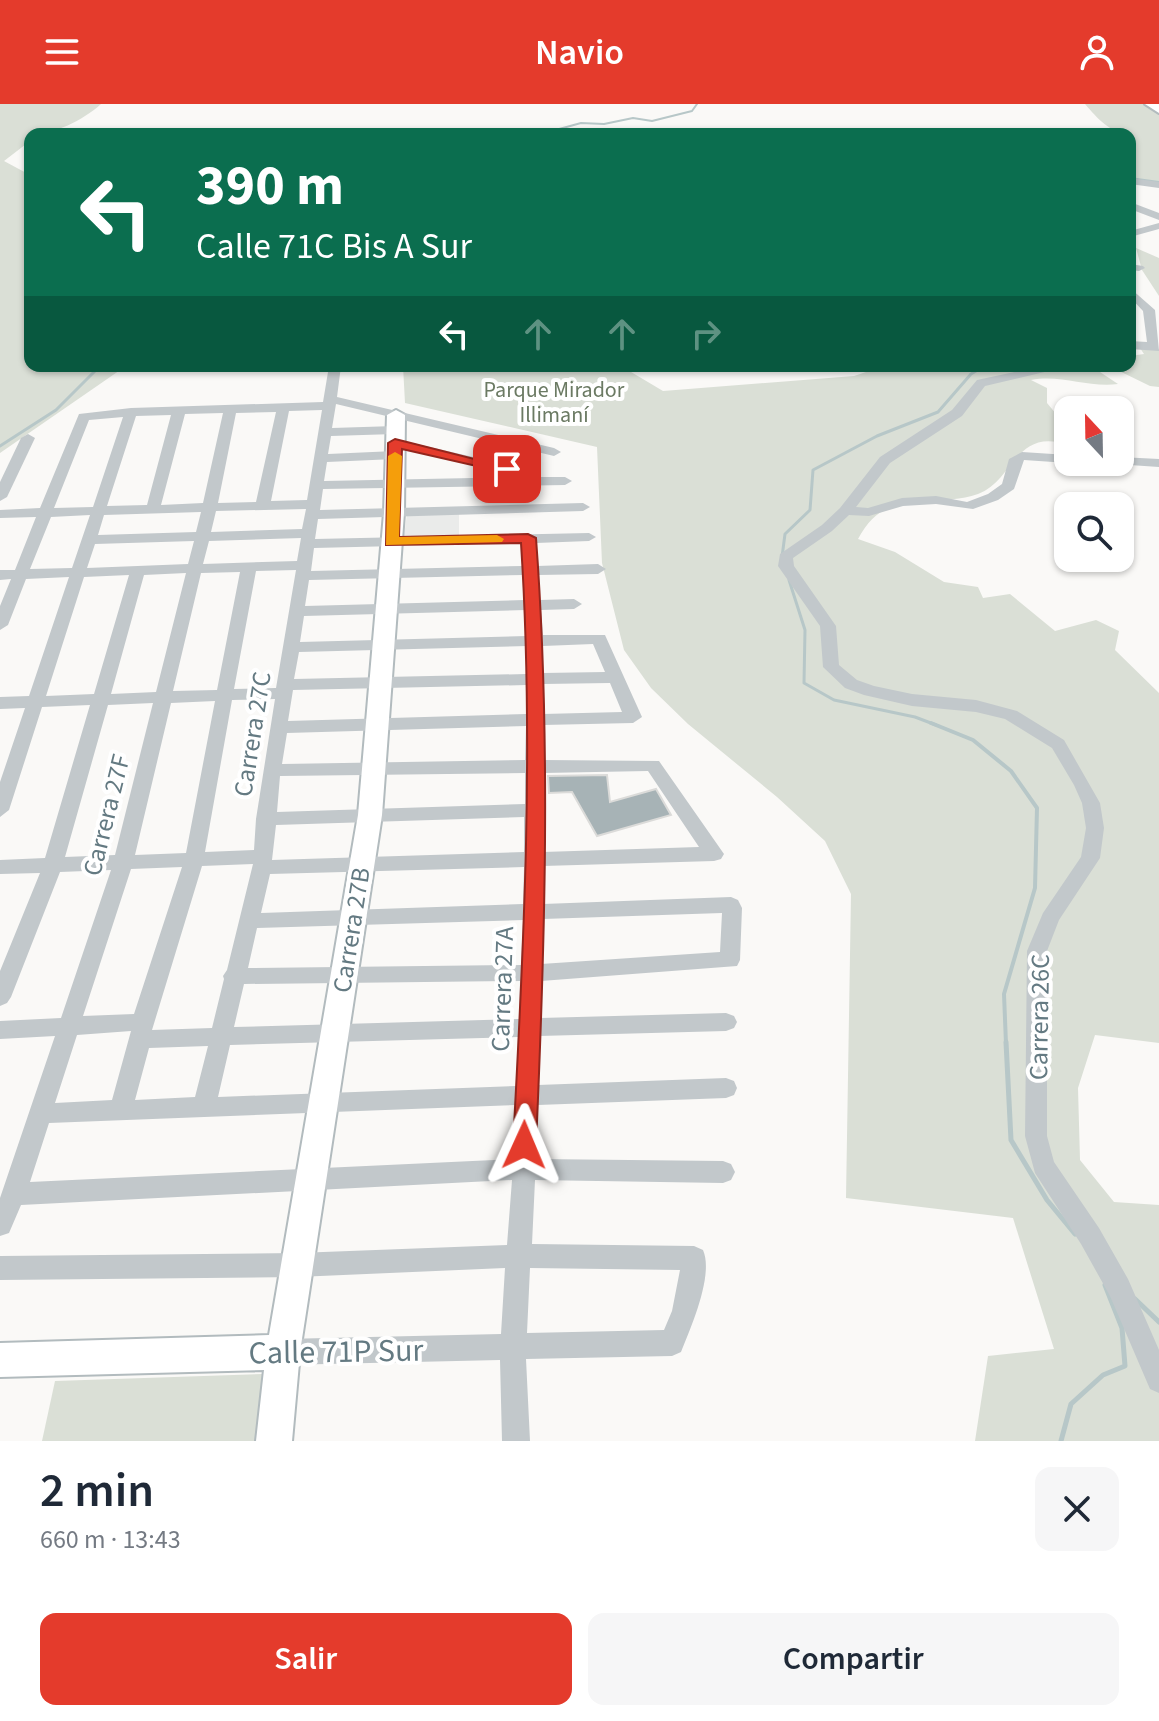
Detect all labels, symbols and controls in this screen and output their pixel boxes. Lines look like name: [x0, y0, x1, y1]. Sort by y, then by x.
text: Navio: [535, 27, 624, 78]
icon: menu: [40, 30, 84, 74]
icon: person: [1075, 30, 1119, 74]
text: 390 m: [196, 147, 344, 226]
icon: left: [64, 160, 168, 264]
text: Calle 71C Bis A Sur: [196, 221, 472, 272]
icon: left: [432, 312, 476, 356]
icon: ahead: [516, 312, 560, 356]
icon: ahead: [600, 312, 644, 356]
icon: right: [684, 312, 728, 356]
park label: Parque Mirador Illimaní: [484, 374, 625, 431]
north arrow: [1054, 396, 1134, 476]
map controls: [1054, 396, 1134, 572]
pin: [473, 435, 541, 503]
icon: arrive: [485, 447, 529, 491]
button: search: [1054, 492, 1134, 572]
street label: Carrera 27C: [224, 669, 281, 799]
street label: Carrera 27F: [74, 750, 139, 880]
street label: Carrera 27B: [323, 865, 380, 995]
street label: Carrera 27A: [482, 925, 523, 1052]
street label: Carrera 26C: [1020, 954, 1059, 1080]
position arrow: [482, 1103, 566, 1187]
street label: Calle 71P Sur: [248, 1327, 425, 1377]
text: 2 min: [40, 1457, 154, 1525]
button: close: [1035, 1467, 1119, 1551]
text: 660 m · 13:43: [40, 1521, 181, 1558]
button: Salir: [40, 1613, 572, 1705]
button: Compartir: [588, 1613, 1119, 1705]

